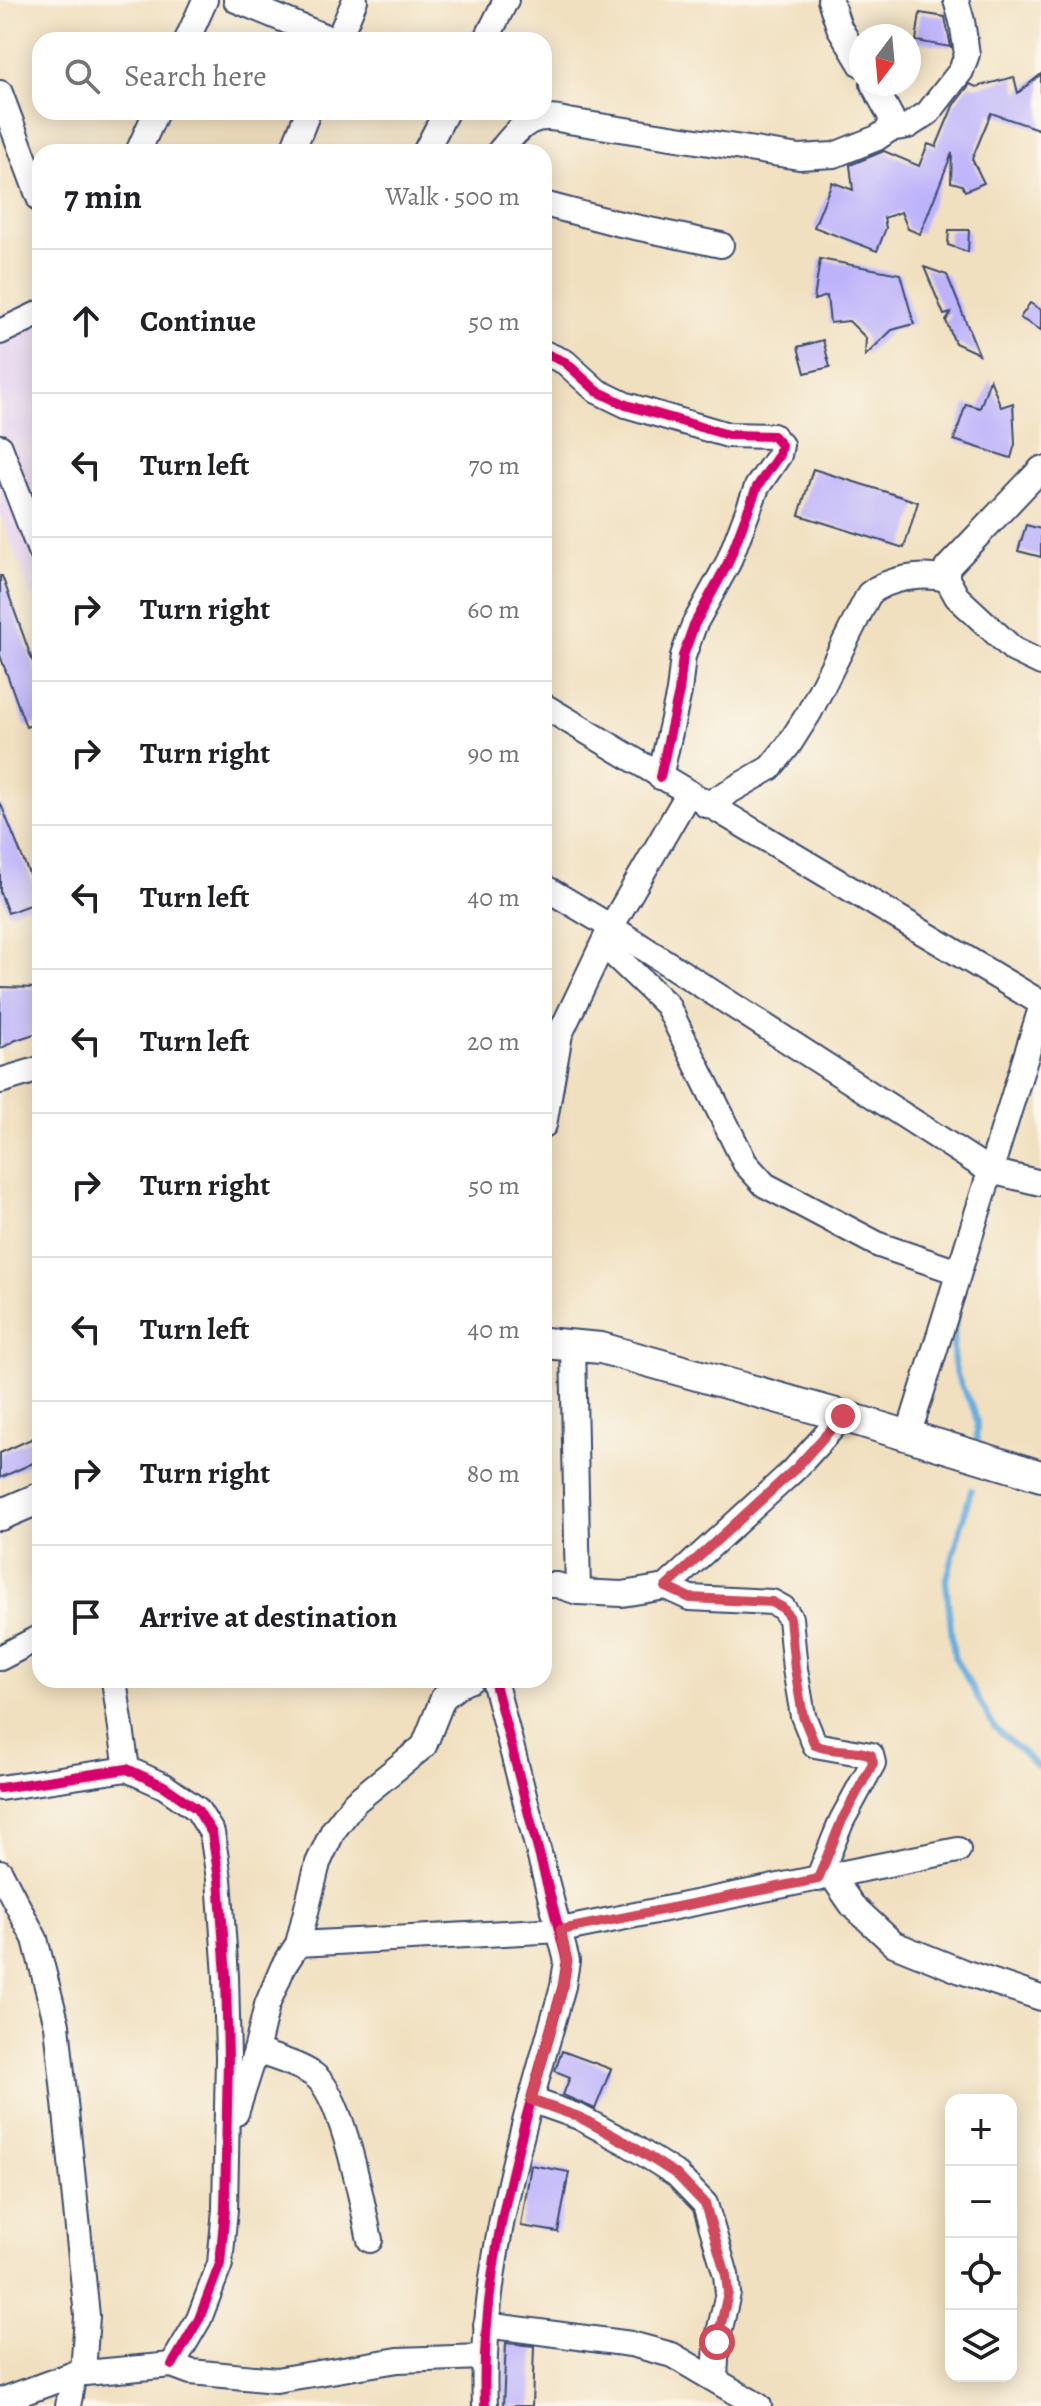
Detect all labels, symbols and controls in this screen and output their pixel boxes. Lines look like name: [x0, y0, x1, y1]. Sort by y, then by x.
north arrow: [849, 24, 921, 96]
search box: [32, 32, 552, 120]
icon: search: [60, 54, 104, 98]
text: Search here: [124, 56, 267, 96]
text: 7 min: [64, 173, 142, 220]
text: Walk · 500 m: [385, 179, 520, 214]
icon: ahead: [64, 299, 108, 343]
text: Continue: [140, 301, 256, 341]
text: 50 m: [468, 304, 520, 339]
icon: left: [64, 443, 108, 487]
text: Turn left: [140, 445, 249, 485]
text: 70 m: [468, 448, 520, 483]
icon: right: [64, 587, 108, 631]
text: Turn right: [140, 589, 270, 629]
text: 60 m: [467, 592, 520, 627]
icon: right: [64, 731, 108, 775]
text: Turn right: [140, 733, 270, 773]
text: 90 m: [468, 736, 520, 771]
icon: left: [64, 875, 108, 919]
text: Turn left: [140, 877, 249, 917]
text: 40 m: [468, 880, 520, 915]
icon: left: [64, 1019, 108, 1063]
text: Turn left: [140, 1021, 249, 1061]
text: 20 m: [467, 1024, 520, 1059]
icon: right: [64, 1163, 108, 1207]
text: Turn right: [140, 1165, 270, 1205]
text: 50 m: [468, 1168, 520, 1203]
icon: left: [64, 1307, 108, 1351]
text: Turn left: [140, 1309, 249, 1349]
text: 40 m: [468, 1312, 520, 1347]
route end: [825, 1398, 861, 1434]
icon: right: [64, 1451, 108, 1495]
text: Turn right: [140, 1453, 270, 1493]
text: 80 m: [467, 1456, 520, 1491]
icon: arrive: [64, 1595, 108, 1639]
text: Arrive at destination: [140, 1597, 397, 1637]
map controls: [945, 2094, 1017, 2382]
button: +: [945, 2094, 1017, 2166]
button: −: [945, 2166, 1017, 2238]
button: locate: [945, 2238, 1017, 2310]
button: layers: [945, 2310, 1017, 2382]
route start: [699, 2324, 735, 2360]

